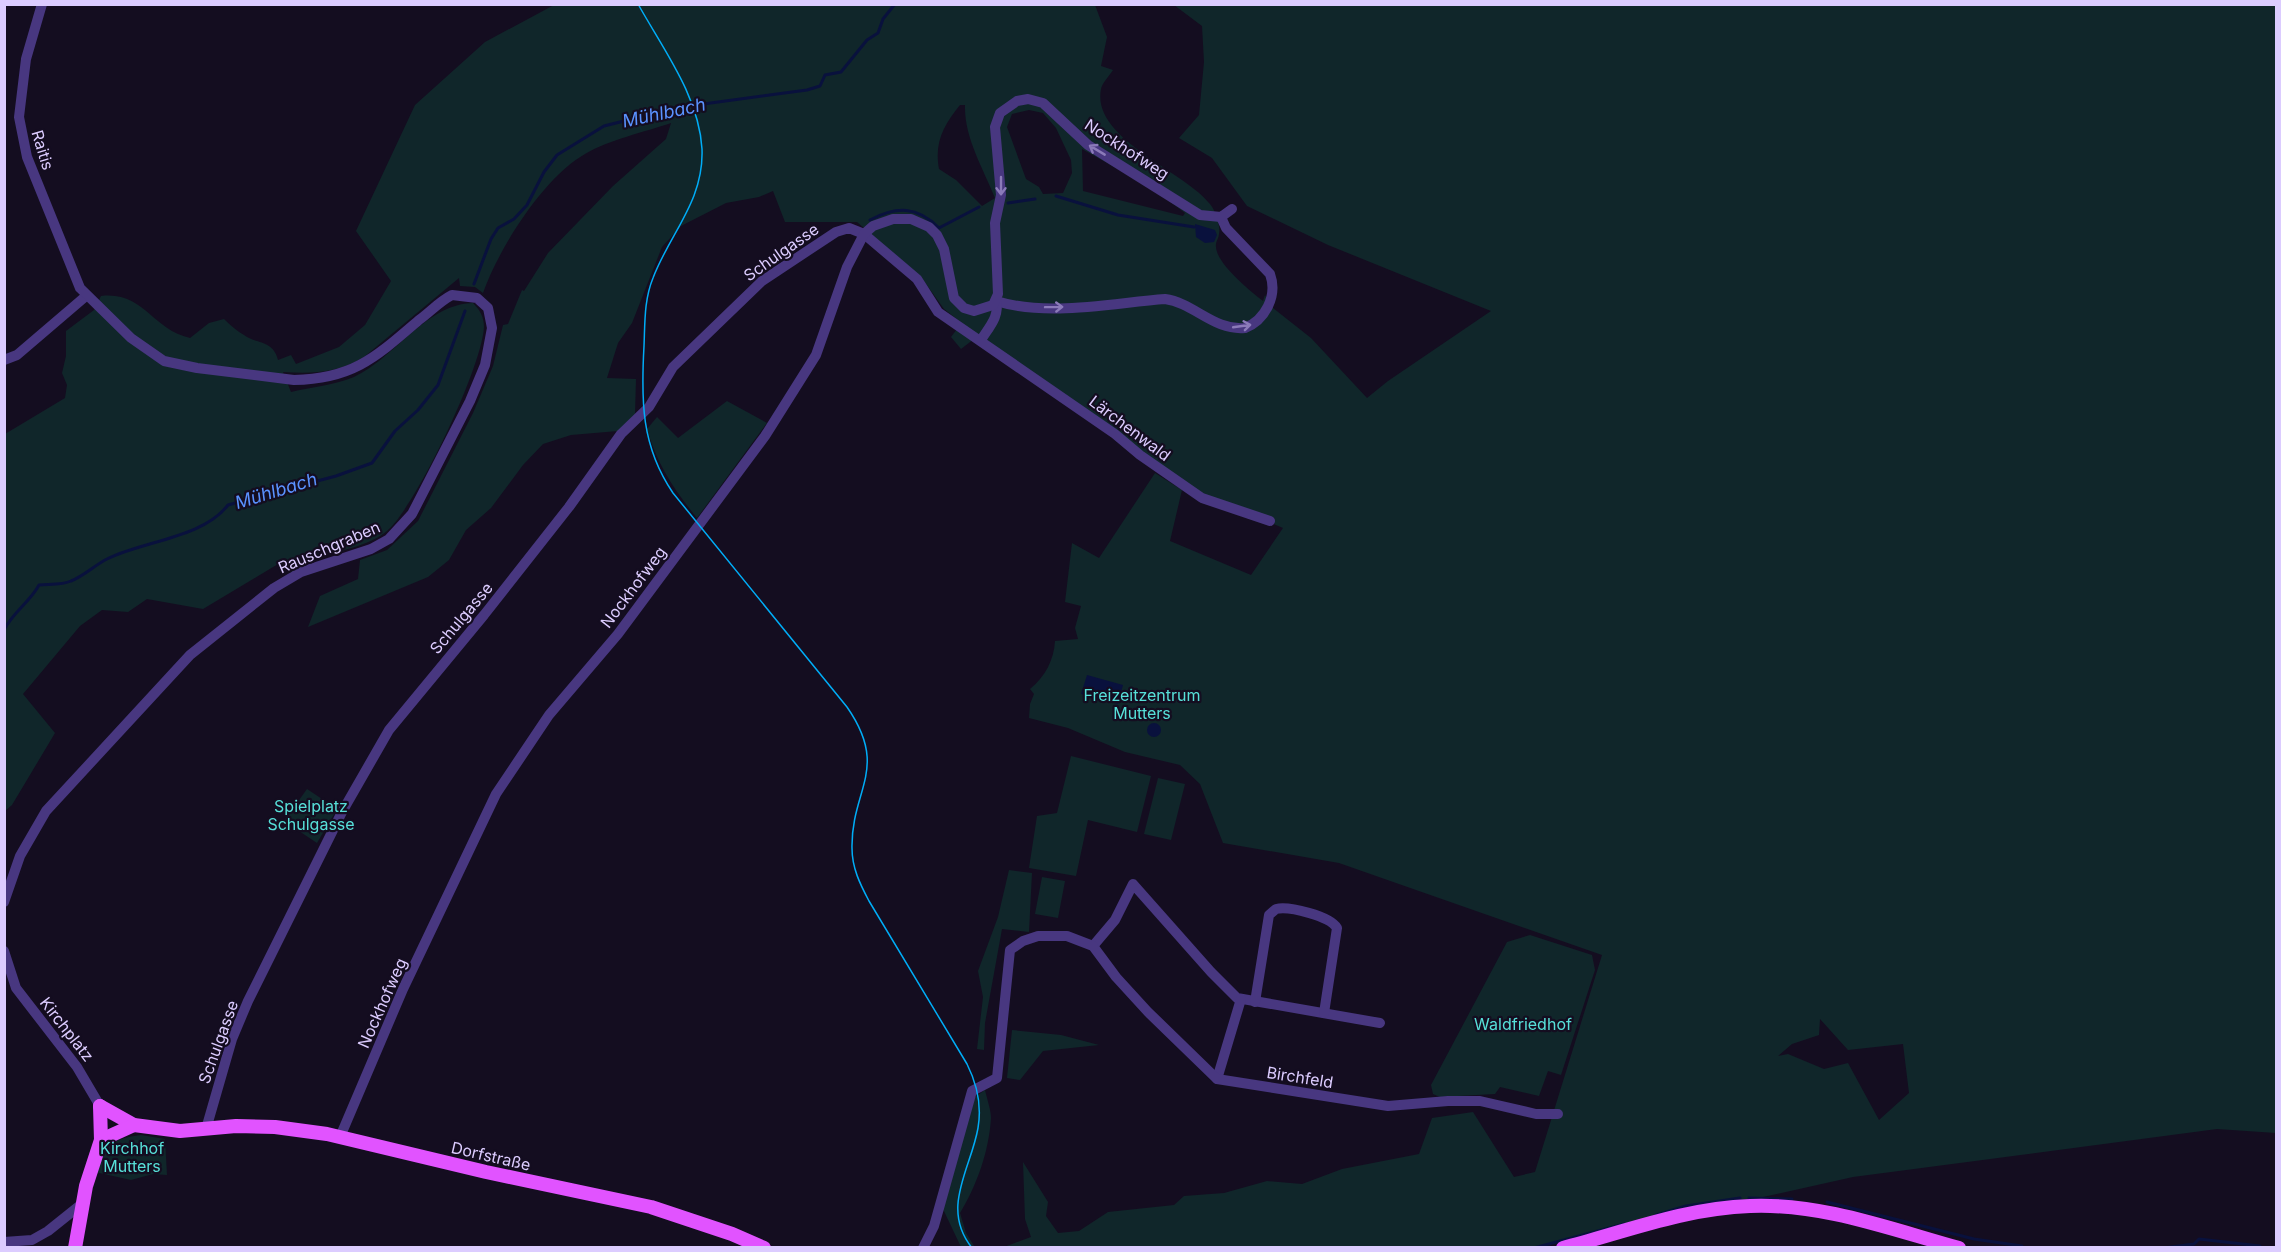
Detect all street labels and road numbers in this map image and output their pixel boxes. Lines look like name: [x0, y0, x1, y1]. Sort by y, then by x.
street label: Nockhofweg: [1081, 114, 1173, 184]
street label: Raitis: [27, 128, 59, 172]
street label: Schulgasse: [740, 219, 822, 285]
street label: Lärchenwald: [1085, 391, 1175, 465]
street label: Rauschgraben: [275, 516, 383, 578]
street label: Nockhofweg: [596, 542, 670, 632]
street label: Schulgasse: [425, 578, 497, 658]
street label: Nockhofweg: [353, 955, 411, 1051]
street label: Kirchplatz: [36, 993, 98, 1065]
street label: Schulgasse: [194, 998, 242, 1086]
street label: Birchfeld: [1265, 1062, 1335, 1092]
street label: Dorfstraße: [449, 1137, 533, 1175]

